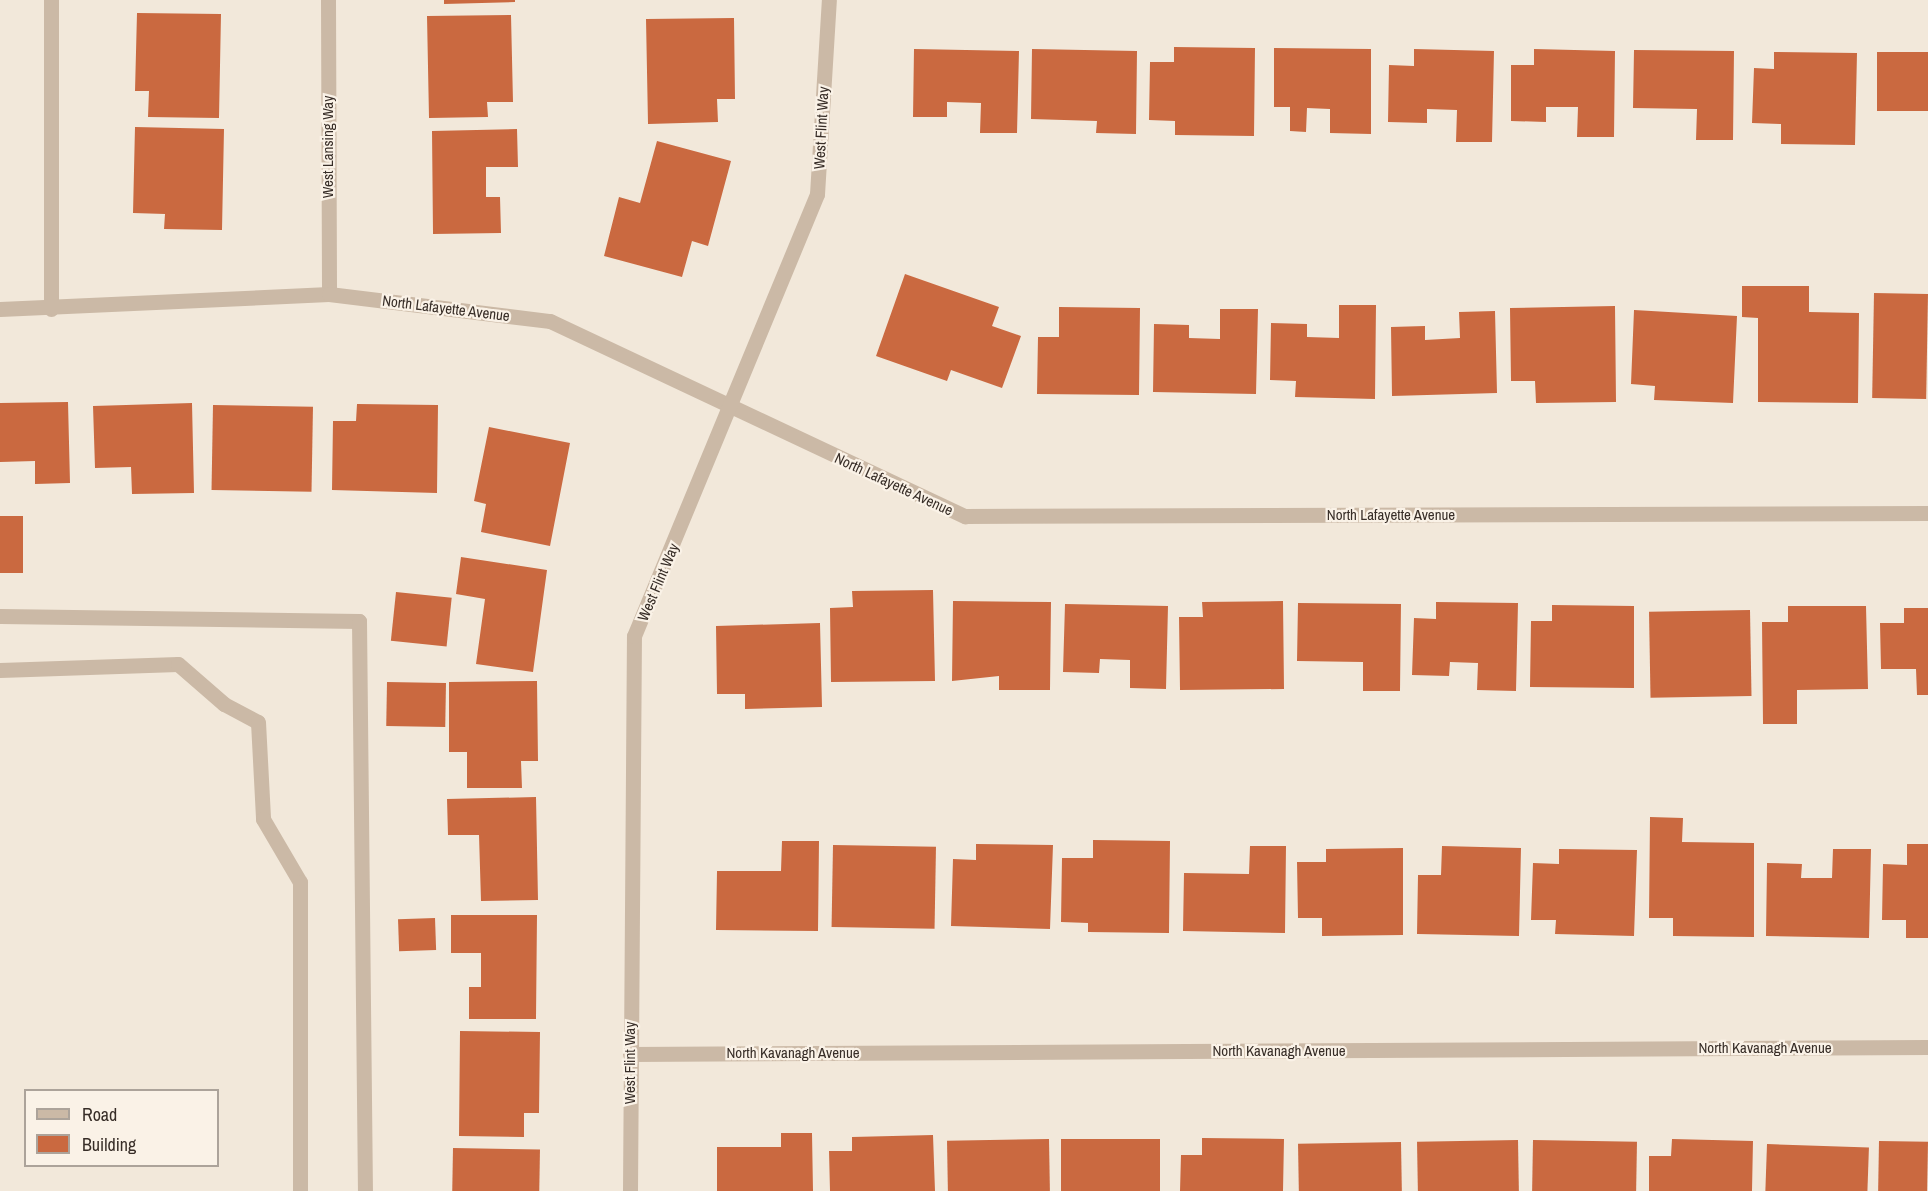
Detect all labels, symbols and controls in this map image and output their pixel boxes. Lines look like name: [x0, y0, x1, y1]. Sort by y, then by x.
street label: West Flint Way: [810, 86, 832, 170]
street label: West Lansing Way: [319, 96, 337, 198]
street label: North Lafayette Avenue: [381, 291, 511, 325]
street label: North Lafayette Avenue: [832, 449, 956, 519]
street label: North Lafayette Avenue: [1326, 506, 1456, 524]
street label: West Flint Way: [634, 540, 682, 624]
street label: West Flint Way: [621, 1022, 639, 1104]
street label: North Kavanagh Avenue: [1698, 1039, 1832, 1057]
street label: North Kavanagh Avenue: [1212, 1042, 1346, 1060]
street label: North Kavanagh Avenue: [726, 1044, 860, 1062]
legend: [24, 1089, 219, 1167]
text: Road: [82, 1102, 117, 1127]
text: Building: [82, 1132, 136, 1157]

